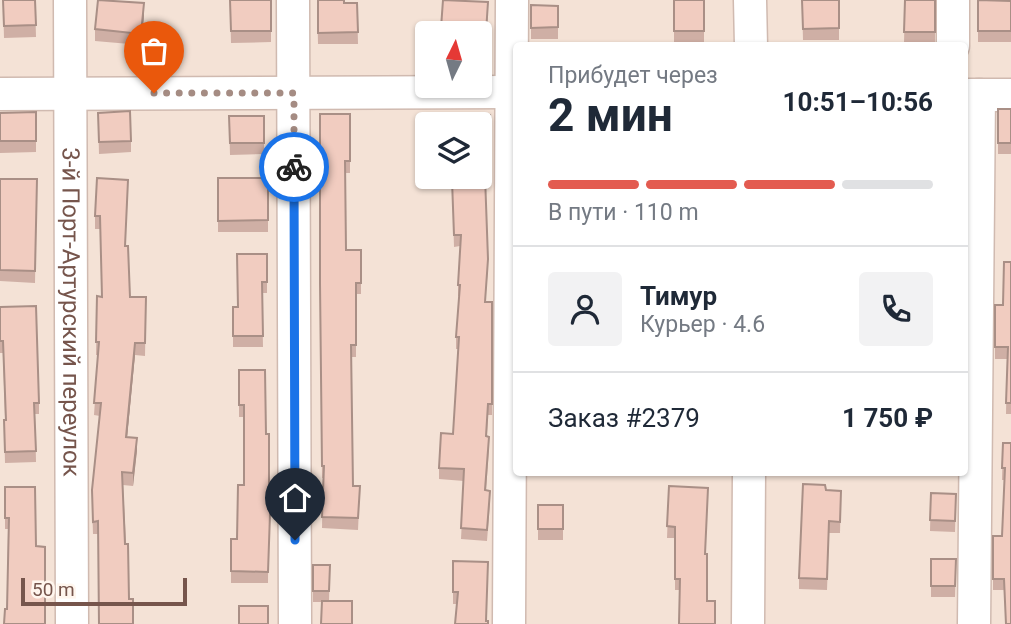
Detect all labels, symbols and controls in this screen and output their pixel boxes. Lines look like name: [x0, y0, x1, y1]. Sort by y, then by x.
pin: [124, 21, 184, 93]
north arrow: [415, 21, 492, 98]
map controls: [415, 21, 492, 189]
icon: bag: [135, 32, 173, 70]
text: Прибудет через: [548, 62, 718, 89]
text: 10:51–10:56: [783, 87, 933, 117]
text: 2 мин: [548, 88, 673, 142]
button: layers: [415, 112, 492, 189]
courier: [259, 132, 329, 202]
street label: 3-й Порт-Артурский переулок: [56, 147, 86, 477]
icon: bike: [275, 148, 313, 186]
text: В пути · 110 m: [548, 199, 699, 226]
button: person: [548, 272, 622, 346]
button: phone: [859, 272, 933, 346]
text: Тимур: [640, 281, 717, 311]
text: Курьер · 4.6: [640, 311, 765, 338]
text: Заказ #2379: [548, 403, 700, 433]
text: 1 750 ₽: [842, 403, 933, 433]
pin: [265, 468, 325, 540]
icon: home: [276, 479, 314, 517]
scale bar: [21, 575, 187, 607]
text: 50 m: [32, 578, 75, 601]

